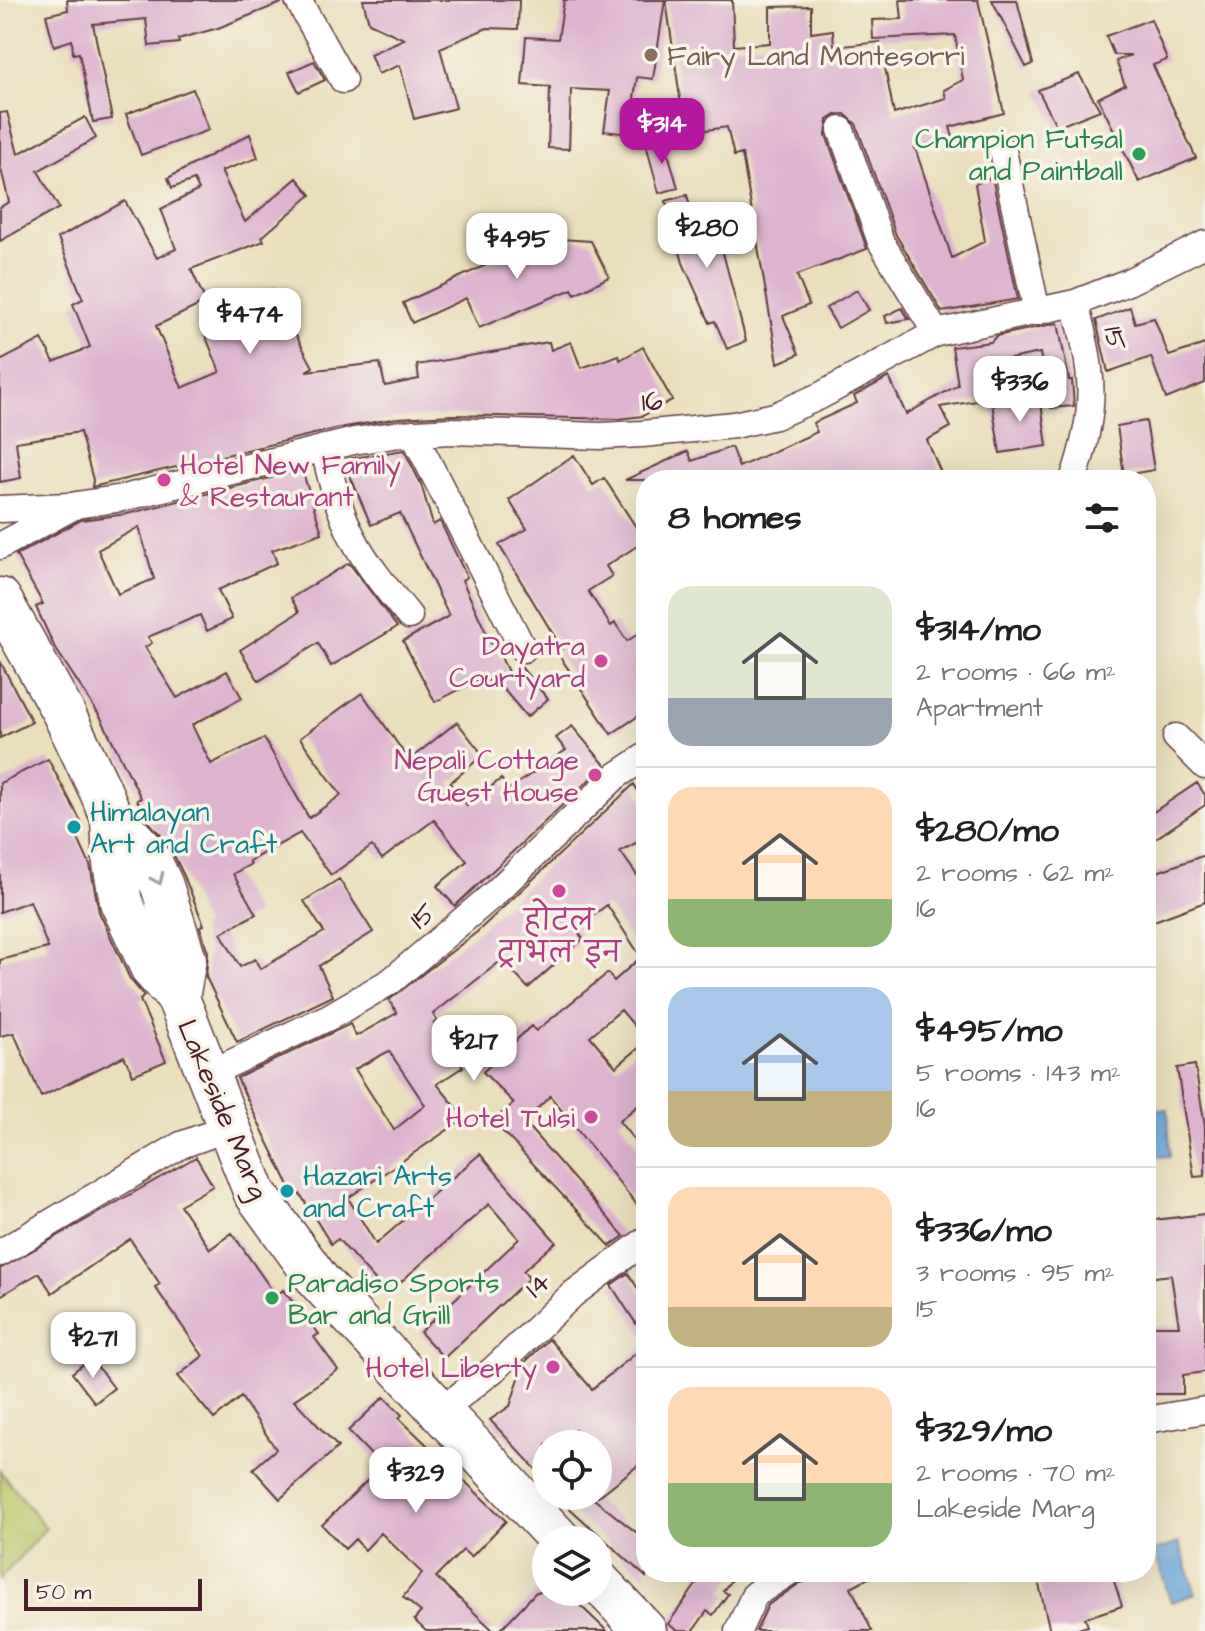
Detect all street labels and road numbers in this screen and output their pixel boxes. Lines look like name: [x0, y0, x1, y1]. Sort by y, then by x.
street label: 15: [1093, 323, 1136, 354]
street label: 16: [640, 381, 665, 422]
street label: 15: [401, 894, 445, 939]
street label: Lakeside Marg: [166, 1013, 278, 1206]
street label: 14: [516, 1263, 560, 1307]

